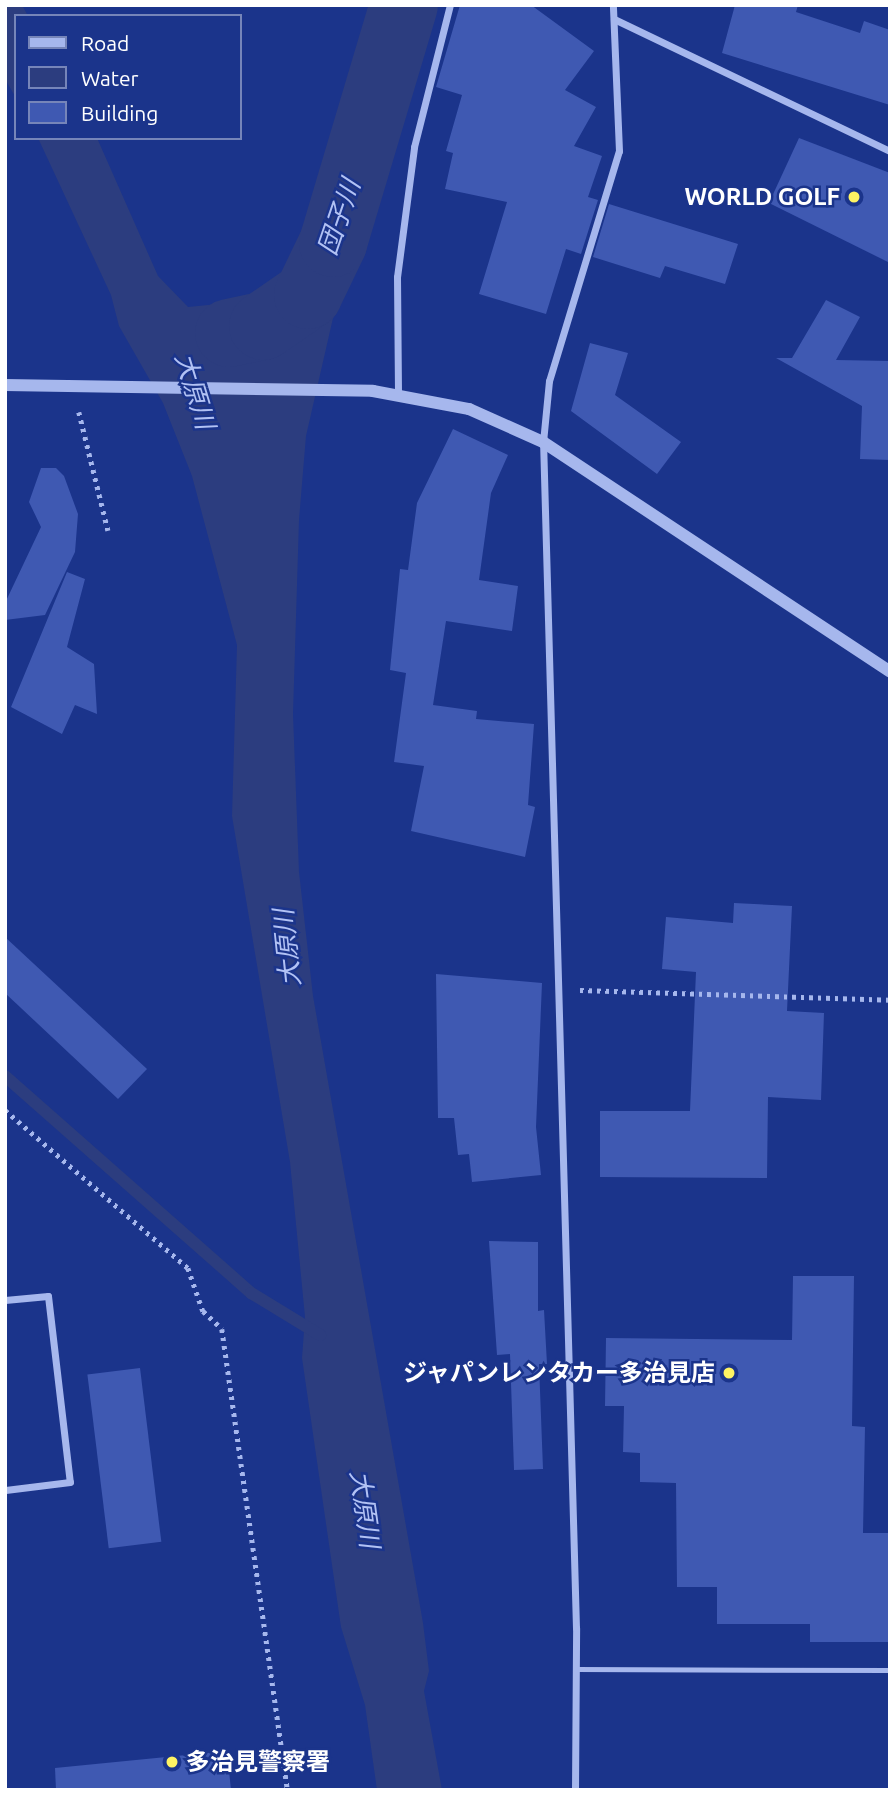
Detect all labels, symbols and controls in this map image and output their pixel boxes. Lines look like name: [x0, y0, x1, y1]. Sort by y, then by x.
legend: [14, 14, 242, 140]
text: Road: [81, 31, 129, 55]
text: Water: [81, 66, 139, 90]
text: Building: [81, 101, 158, 125]
water label: 団子川: [312, 175, 366, 259]
place label: WORLD GOLF: [684, 183, 840, 211]
marker: WORLD GOLF: [846, 189, 862, 205]
water label: 大原川: [169, 349, 221, 433]
water label: 大原川: [267, 908, 307, 988]
place label: ジャパンレンタカー多治見店: [403, 1359, 715, 1387]
marker: ジャパンレンタカー多治見店: [721, 1365, 737, 1381]
water label: 大原川: [344, 1468, 386, 1550]
place label: 多治見警察署: [186, 1748, 330, 1776]
marker: 多治見警察署: [164, 1754, 180, 1770]

